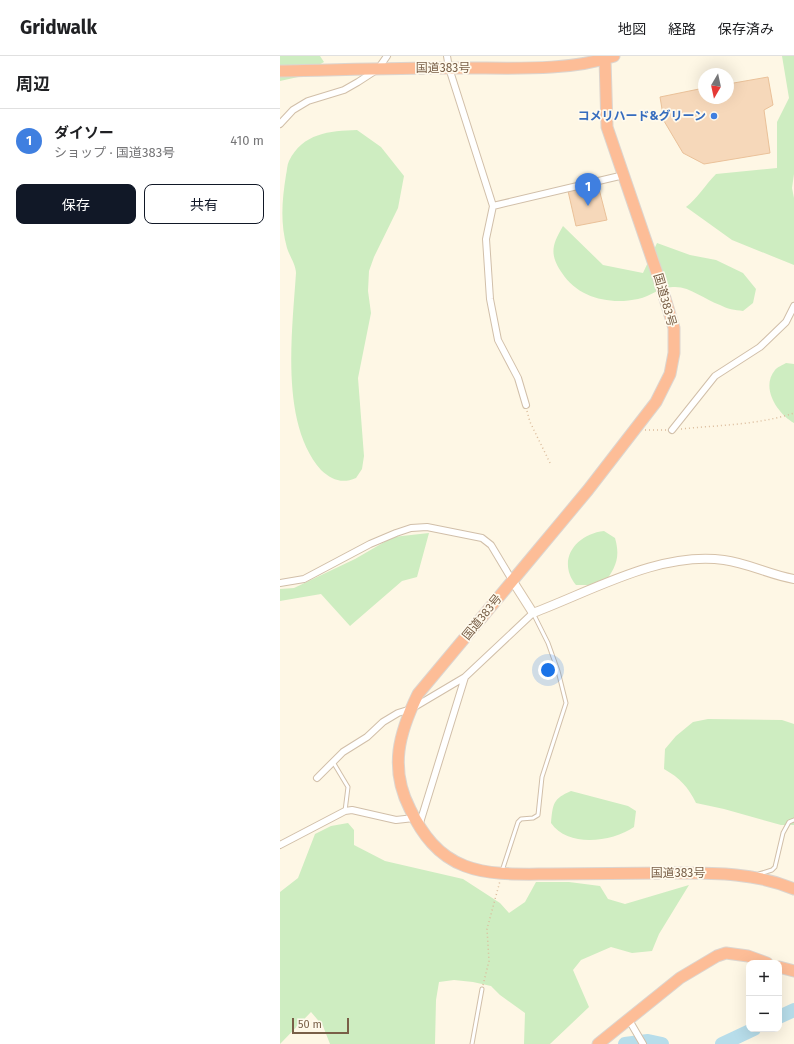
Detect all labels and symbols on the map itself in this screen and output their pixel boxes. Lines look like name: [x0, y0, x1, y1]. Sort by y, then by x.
street label: 国道383号: [416, 61, 470, 75]
north arrow: [698, 68, 734, 104]
place label: コメリハード&グリーン: [577, 109, 706, 123]
marker: コメリハード&グリーン: [709, 111, 719, 121]
pin: 1: [575, 173, 601, 206]
street label: 国道383号: [651, 272, 679, 328]
street label: 国道383号: [459, 591, 505, 643]
your location: [538, 660, 558, 680]
street label: 国道383号: [651, 866, 705, 880]
scale bar: [292, 1016, 349, 1035]

